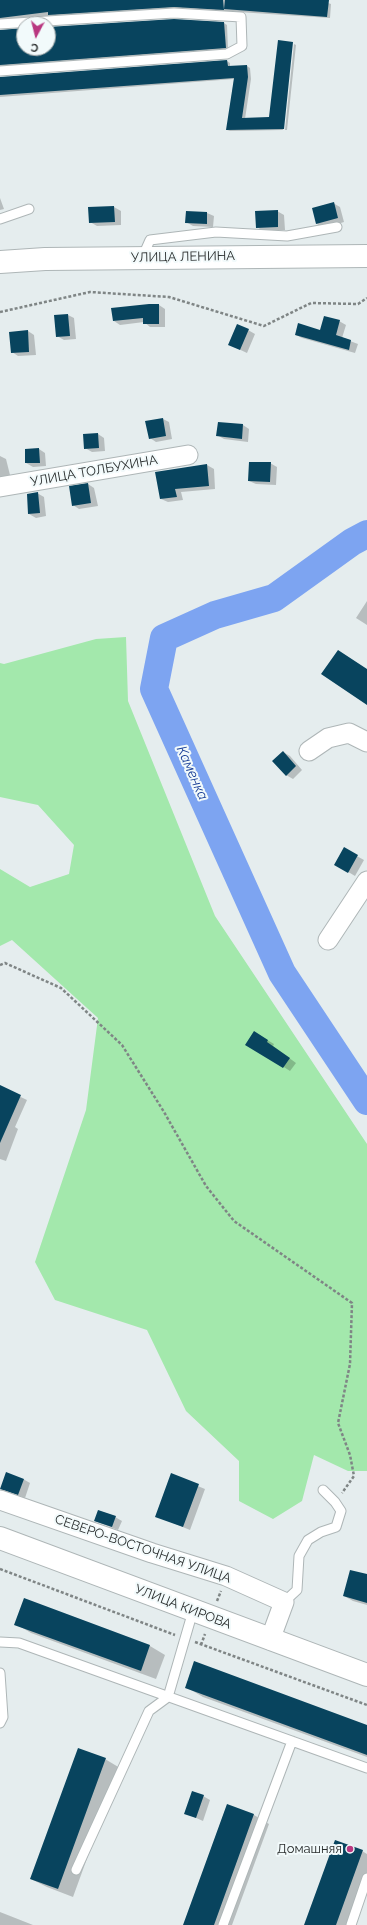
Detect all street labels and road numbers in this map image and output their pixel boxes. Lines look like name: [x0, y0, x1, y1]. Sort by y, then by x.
street label: УЛИЦА ЛЕНИНА: [131, 248, 235, 266]
street label: УЛИЦА ТОЛБУХИНА: [29, 452, 159, 490]
street label: СЕВЕРО-ВОСТОЧНАЯ УЛИЦА: [53, 1511, 233, 1587]
street label: УЛИЦА КИРОВА: [133, 1581, 233, 1633]

